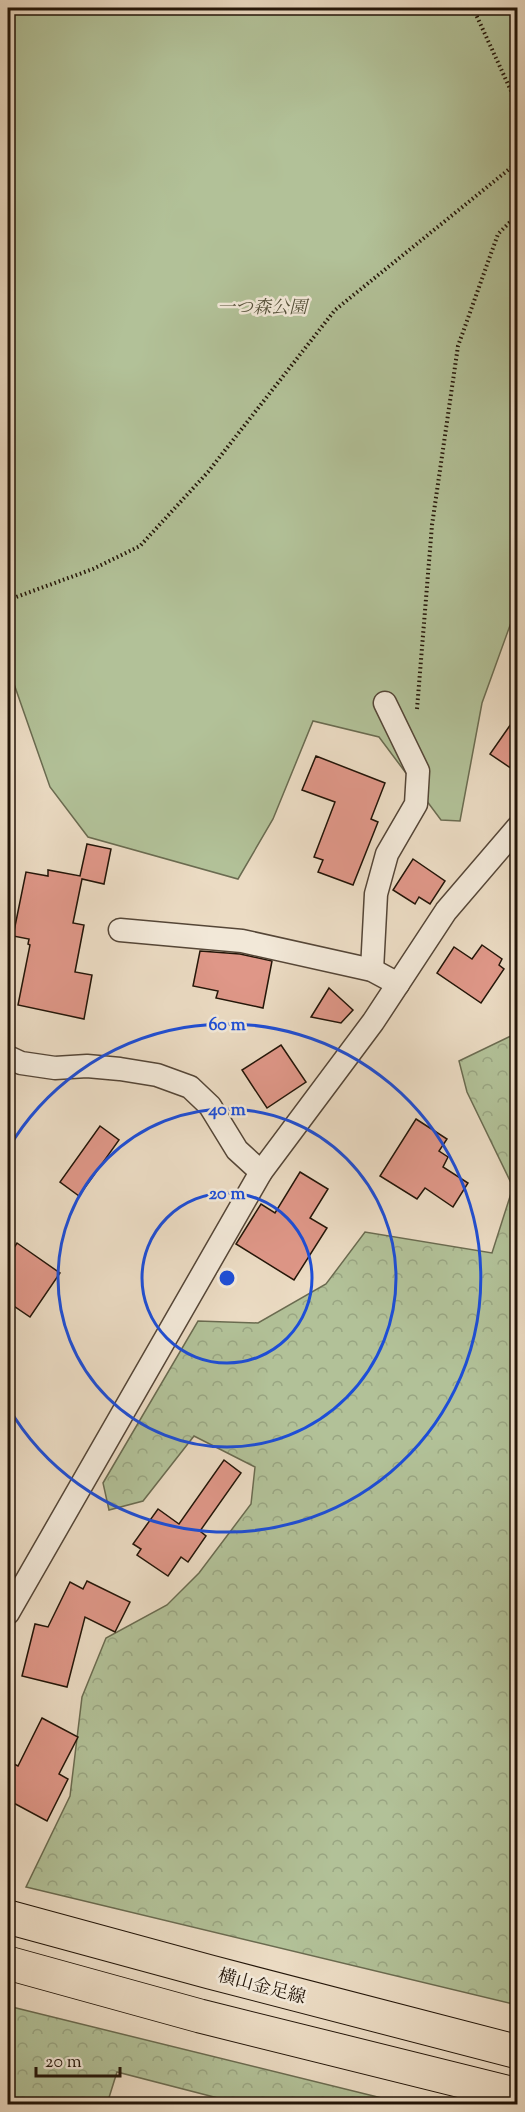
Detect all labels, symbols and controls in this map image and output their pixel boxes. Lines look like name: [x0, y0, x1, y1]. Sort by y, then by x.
park label: 一つ森公園: [217, 296, 310, 322]
text: 60 m: [208, 1013, 246, 1039]
text: 40 m: [207, 1098, 246, 1124]
text: 20 m: [209, 1182, 245, 1208]
centre of rings: [217, 1268, 237, 1288]
street label: 横山金足線: [215, 1964, 308, 2012]
scale bar: [36, 2040, 120, 2078]
text: 20 m: [45, 2050, 82, 2076]

